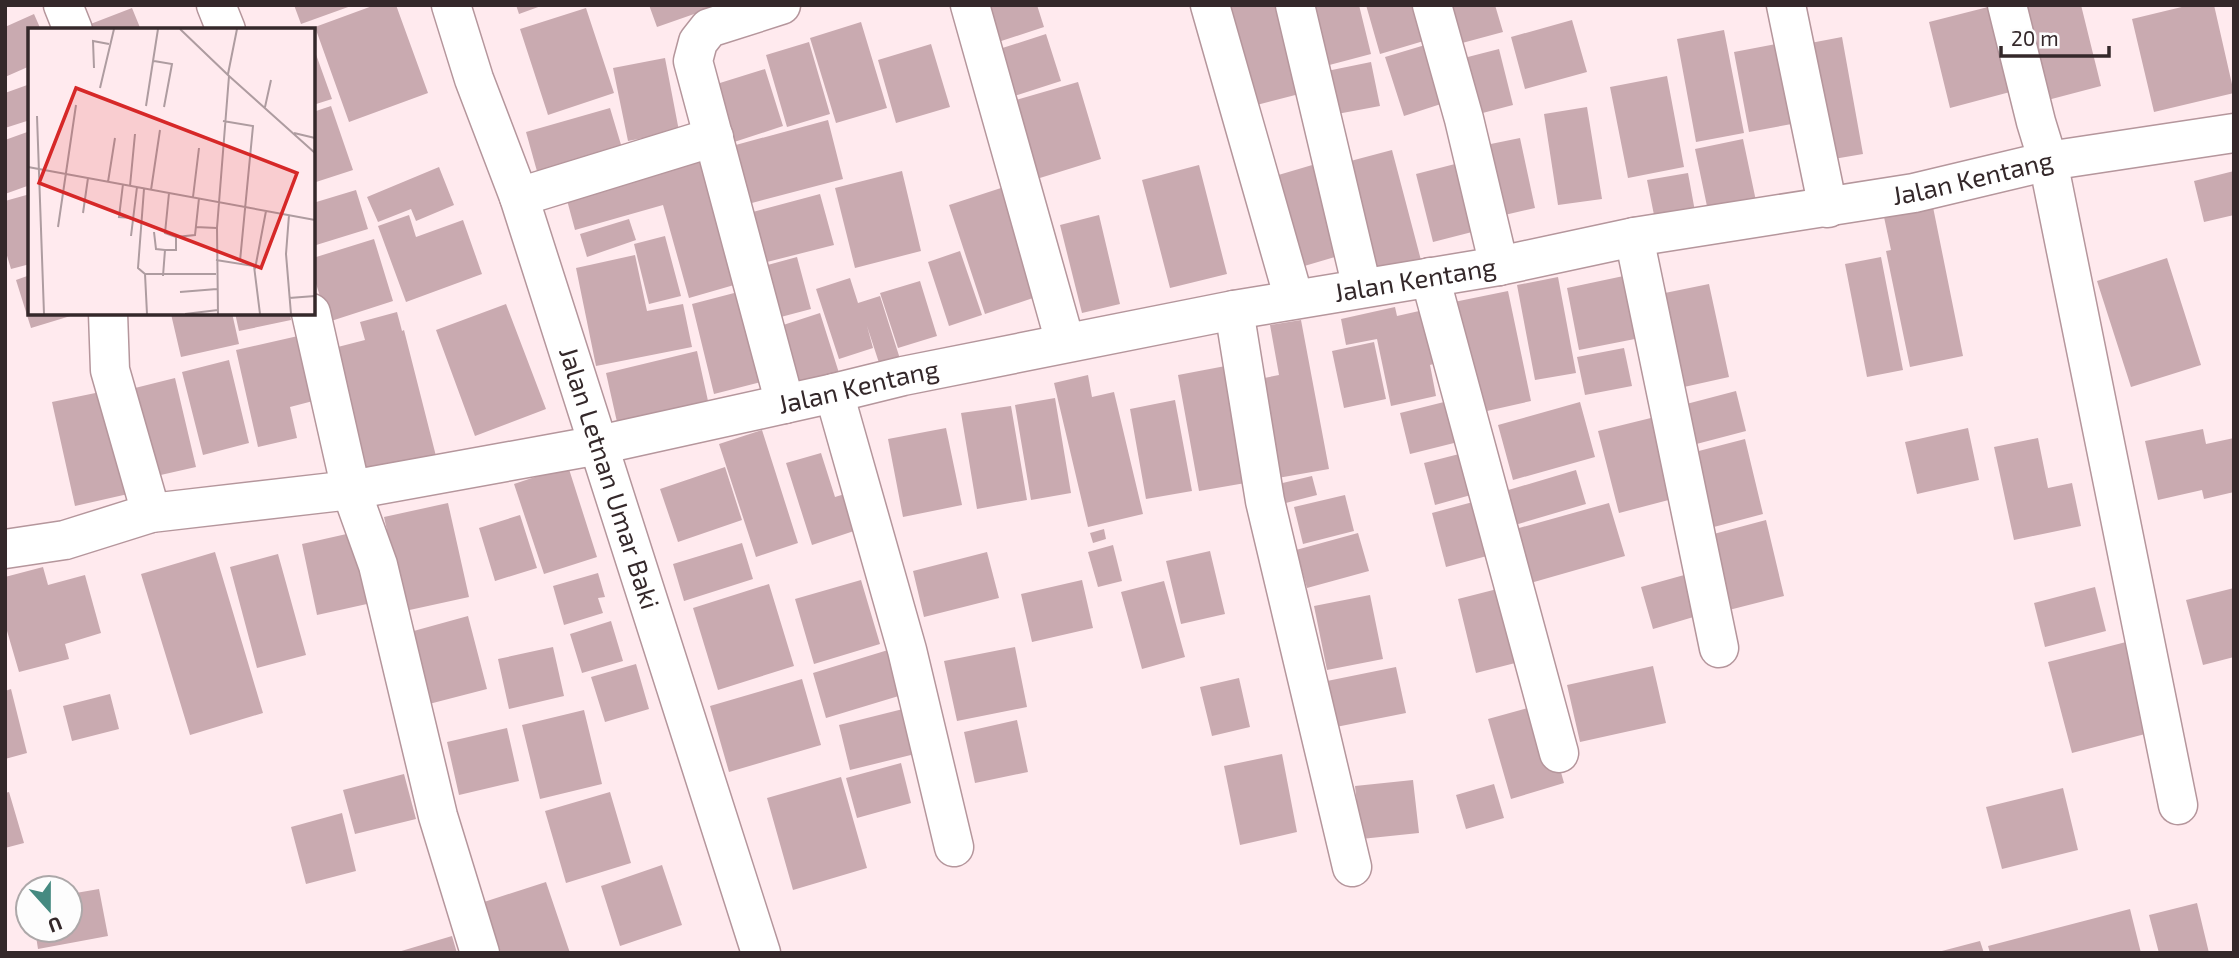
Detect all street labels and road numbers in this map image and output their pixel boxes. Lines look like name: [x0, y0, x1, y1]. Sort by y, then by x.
street label: Jalan Kentang: [1890, 143, 2056, 210]
street label: Jalan Kentang: [1331, 250, 1498, 307]
street label: Jalan Letnan Umar Baki: [554, 343, 667, 613]
street label: Jalan Kentang: [775, 352, 941, 419]

